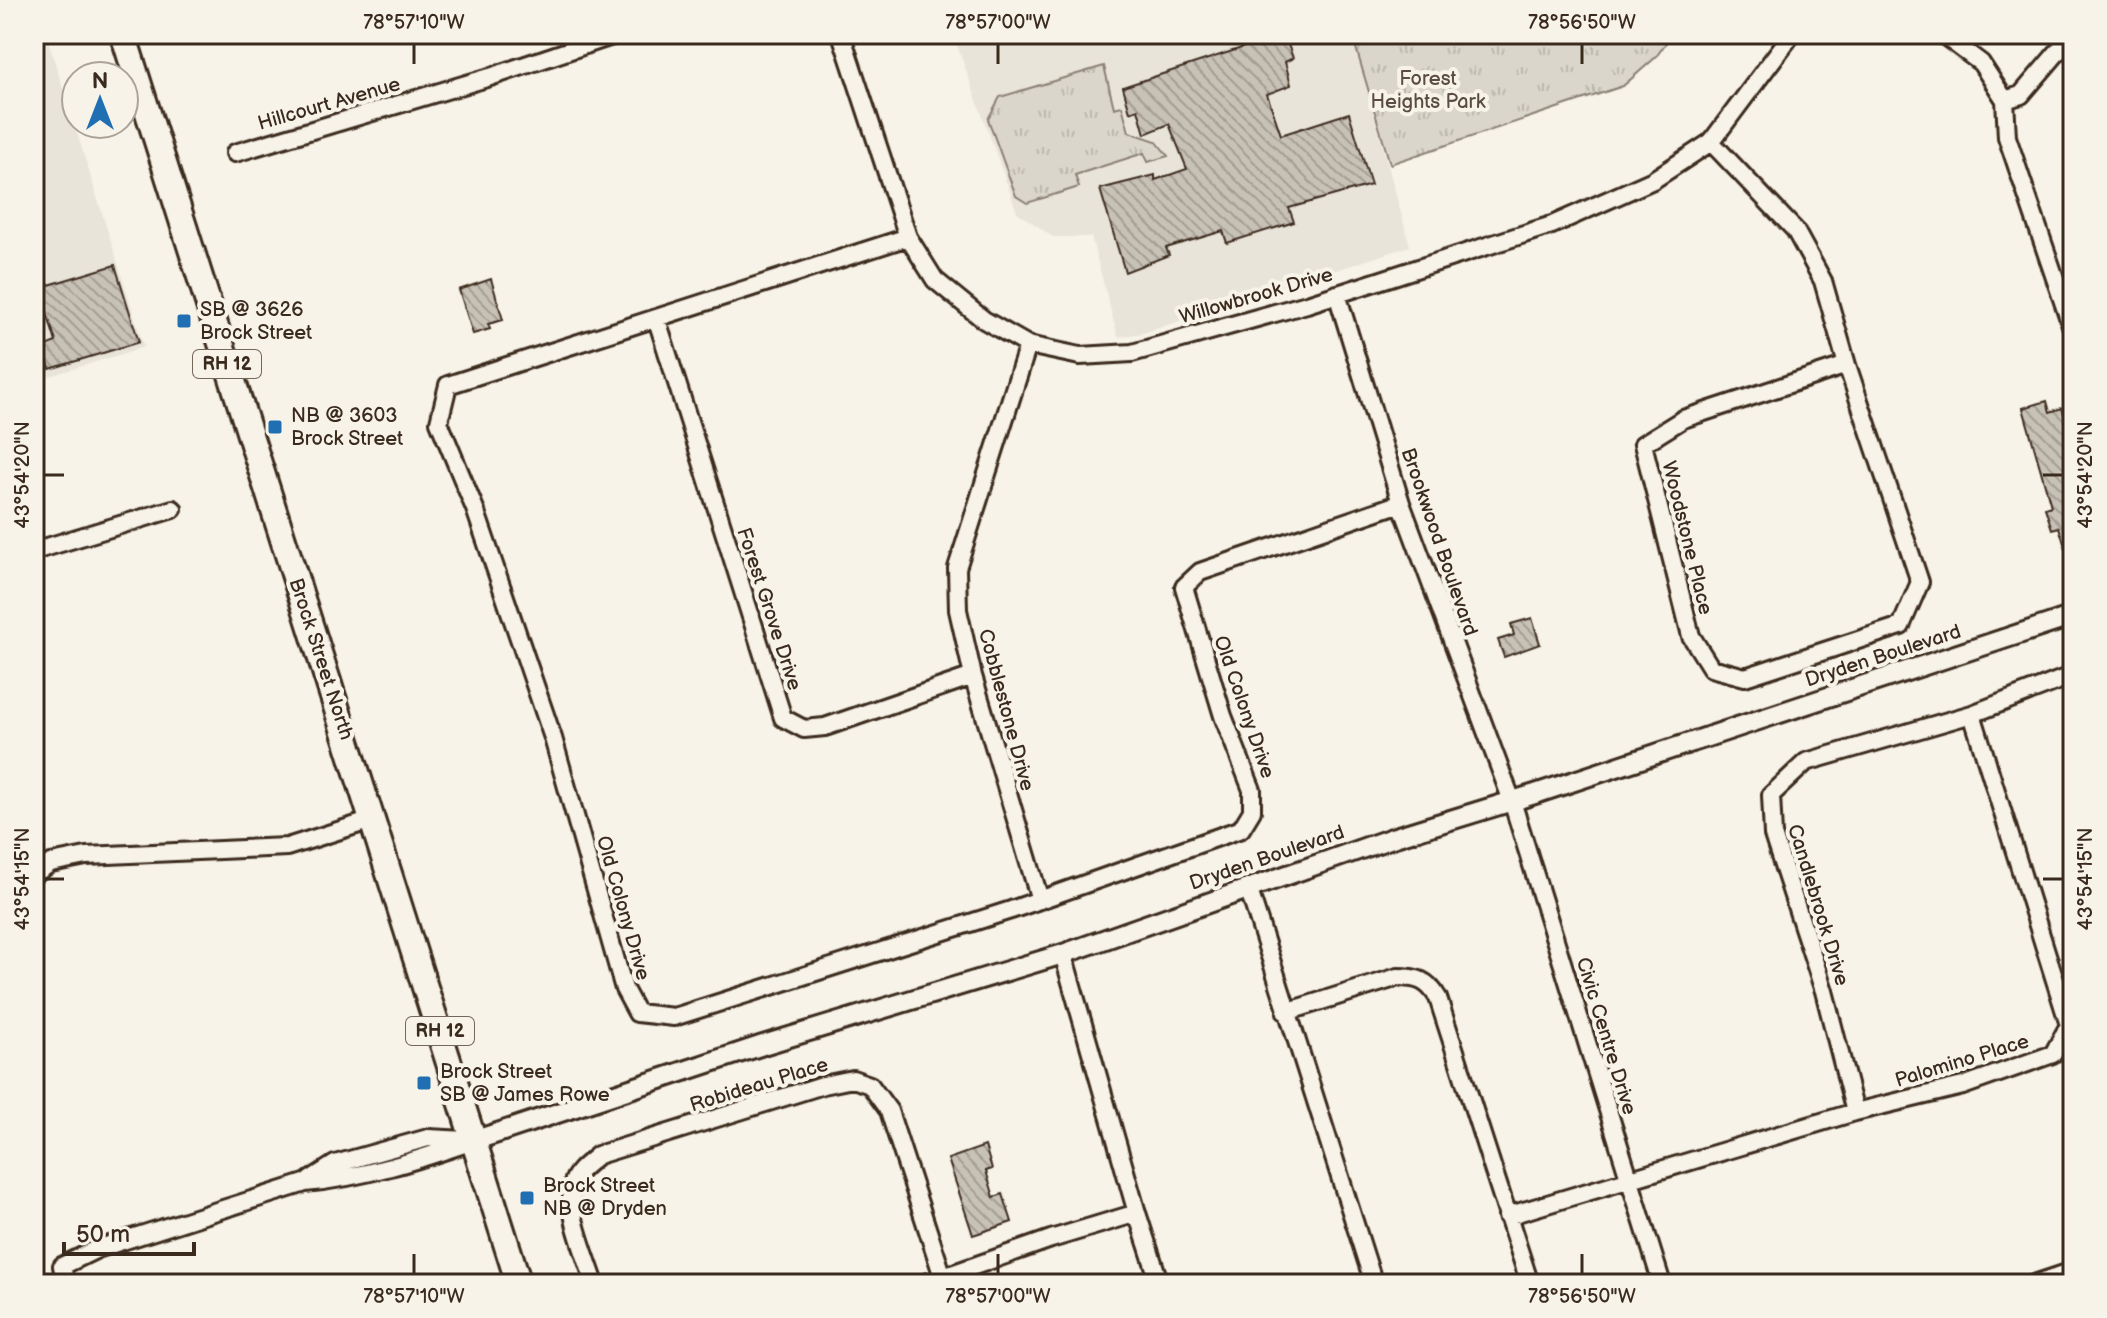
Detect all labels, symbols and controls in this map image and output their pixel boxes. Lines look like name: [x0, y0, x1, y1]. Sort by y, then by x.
text: 78°57'10"W: [363, 11, 465, 35]
text: 78°57'00"W: [945, 11, 1051, 35]
text: 78°56'50"W: [1528, 11, 1636, 35]
north arrow: [60, 60, 140, 140]
park label: Forest Heights Park: [1370, 67, 1486, 114]
text: N: [92, 68, 108, 95]
street label: Hillcourt Avenue: [255, 72, 403, 136]
street label: Willowbrook Drive: [1177, 263, 1336, 329]
place label: SB @ 3626 Brock Street: [200, 298, 312, 345]
marker: SB @ 3626 Brock Street: [175, 312, 193, 330]
road number: RH 12: [193, 350, 261, 378]
place label: NB @ 3603 Brock Street: [291, 404, 403, 451]
marker: NB @ 3603 Brock Street: [266, 418, 284, 436]
text: 43°54'20"N: [11, 421, 35, 529]
text: 43°54'20"N: [2074, 421, 2098, 529]
street label: Brookwood Boulevard: [1396, 445, 1482, 639]
street label: Woodstone Place: [1656, 459, 1718, 617]
street label: Forest Grove Drive: [731, 525, 807, 693]
street label: Brock Street North: [284, 575, 358, 743]
street label: Dryden Boulevard: [1802, 619, 1964, 693]
street label: Cobblestone Drive: [973, 626, 1039, 794]
street label: Old Colony Drive: [1208, 633, 1280, 782]
street label: Dryden Boulevard: [1186, 820, 1348, 896]
street label: Candlebrook Drive: [1782, 821, 1854, 989]
text: 43°54'15"N: [11, 827, 35, 931]
text: 43°54'15"N: [2074, 827, 2098, 931]
street label: Old Colony Drive: [591, 833, 655, 983]
street label: Civic Centre Drive: [1571, 954, 1641, 1118]
road number: RH 12: [406, 1017, 474, 1045]
street label: Palomino Place: [1892, 1029, 2032, 1093]
street label: Robideau Place: [687, 1053, 831, 1117]
place label: Brock Street SB @ James Rowe: [440, 1060, 610, 1107]
marker: Brock Street SB @ James Rowe: [415, 1074, 433, 1092]
place label: Brock Street NB @ Dryden: [543, 1174, 667, 1221]
marker: Brock Street NB @ Dryden: [518, 1189, 536, 1207]
scale bar: [64, 1206, 194, 1256]
text: 50 m: [76, 1220, 130, 1249]
text: 78°57'10"W: [363, 1285, 465, 1309]
text: 78°57'00"W: [945, 1285, 1051, 1309]
text: 78°56'50"W: [1528, 1285, 1636, 1309]

